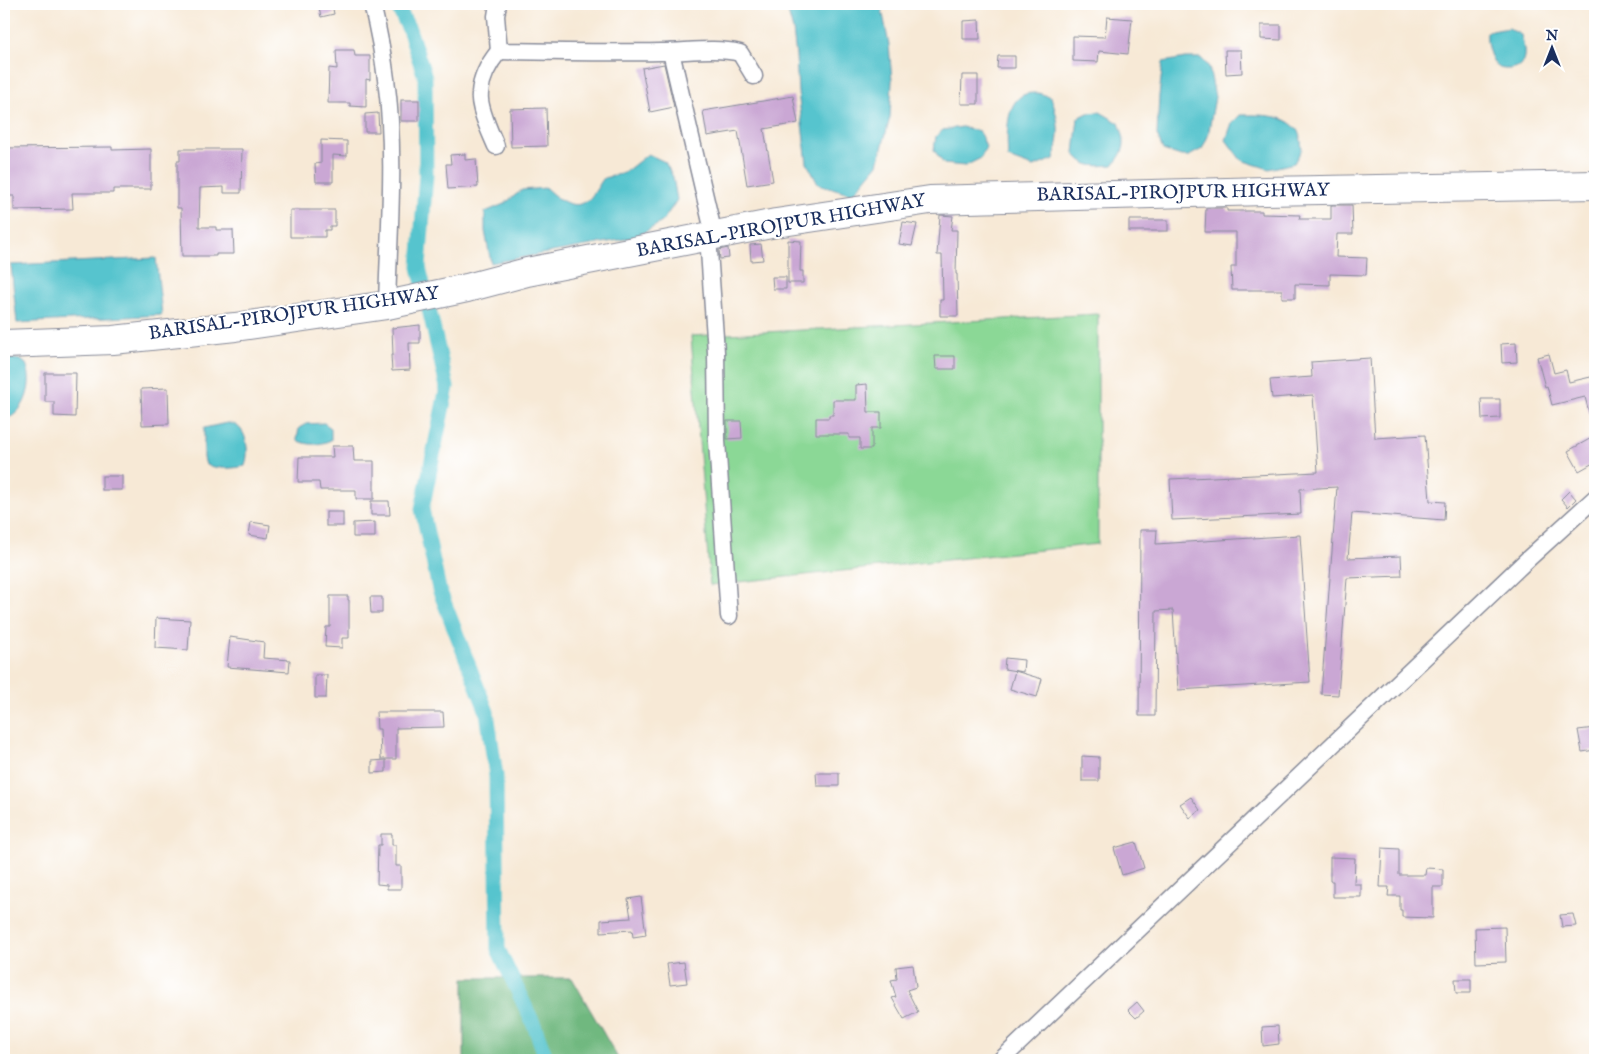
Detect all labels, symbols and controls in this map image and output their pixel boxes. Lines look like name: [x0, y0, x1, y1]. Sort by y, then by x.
north arrow: [1526, 22, 1576, 72]
text: N: [1545, 27, 1558, 45]
street label: BARISAL-PIROJPUR HIGHWAY: [1036, 178, 1331, 208]
street label: BARISAL-PIROJPUR HIGHWAY: [635, 189, 929, 263]
street label: BARISAL-PIROJPUR HIGHWAY: [147, 282, 442, 346]

